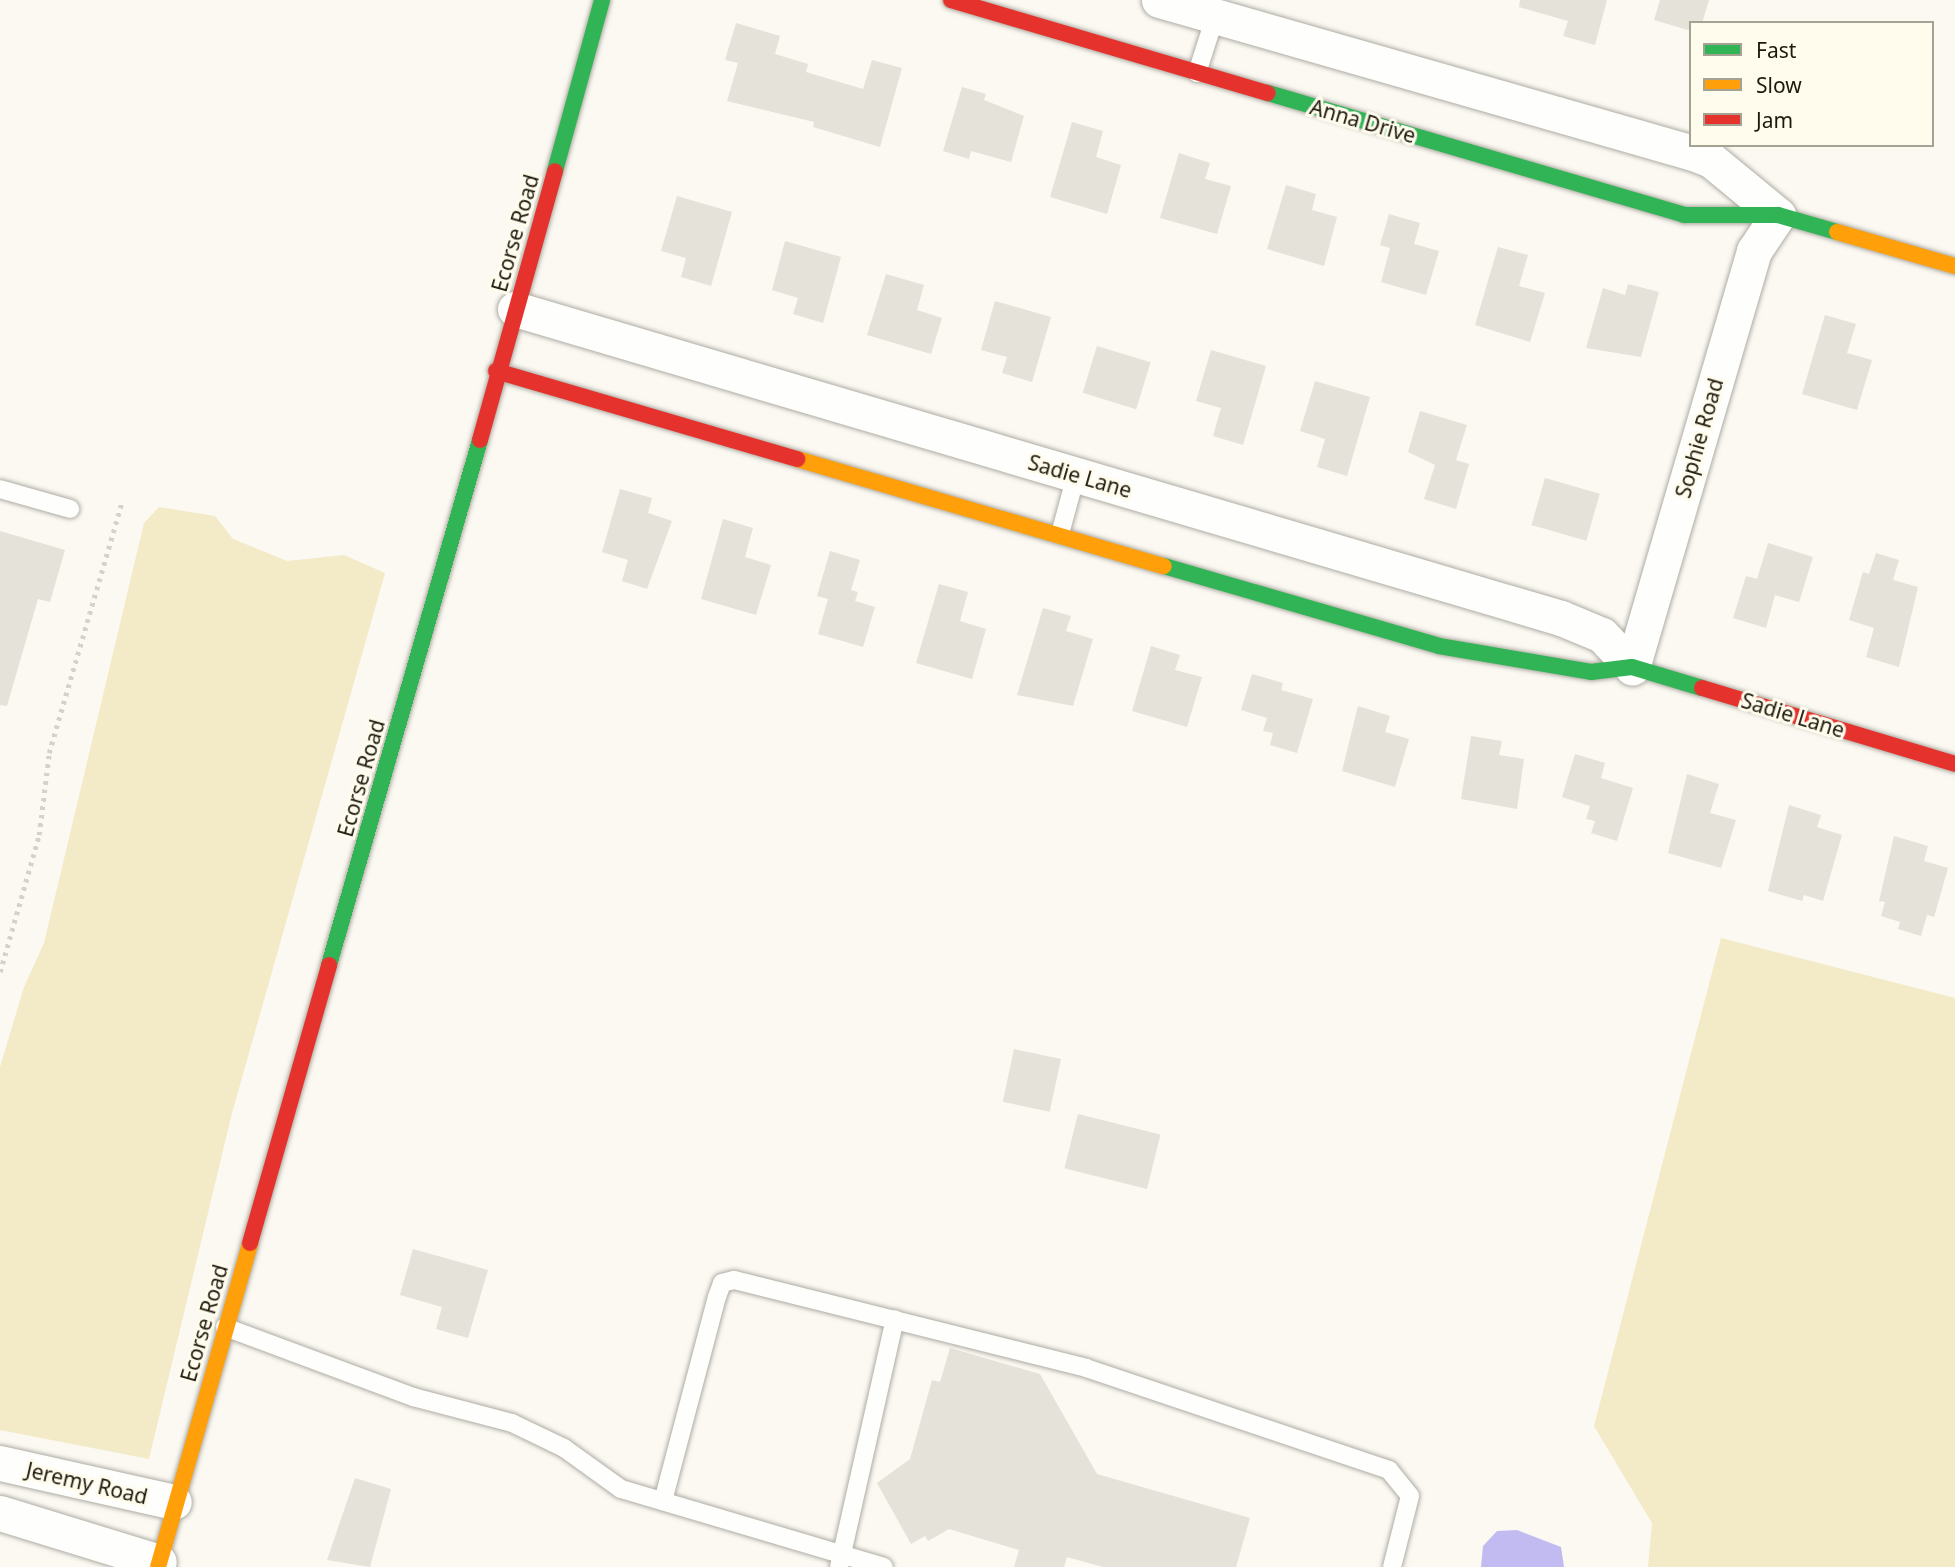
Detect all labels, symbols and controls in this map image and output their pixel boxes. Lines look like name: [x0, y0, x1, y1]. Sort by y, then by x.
legend: [1689, 21, 1934, 147]
text: Fast: [1756, 36, 1796, 64]
text: Slow: [1756, 71, 1802, 99]
street label: Anna Drive: [1307, 94, 1419, 148]
text: Jam: [1756, 106, 1793, 134]
street label: Ecorse Road: [486, 171, 544, 295]
street label: Sophie Road: [1670, 375, 1728, 501]
street label: Sadie Lane: [1025, 449, 1135, 503]
street label: Sadie Lane: [1738, 687, 1848, 743]
street label: Ecorse Road: [332, 716, 390, 840]
street label: Ecorse Road: [175, 1261, 233, 1385]
street label: Jeremy Road: [24, 1457, 150, 1509]

